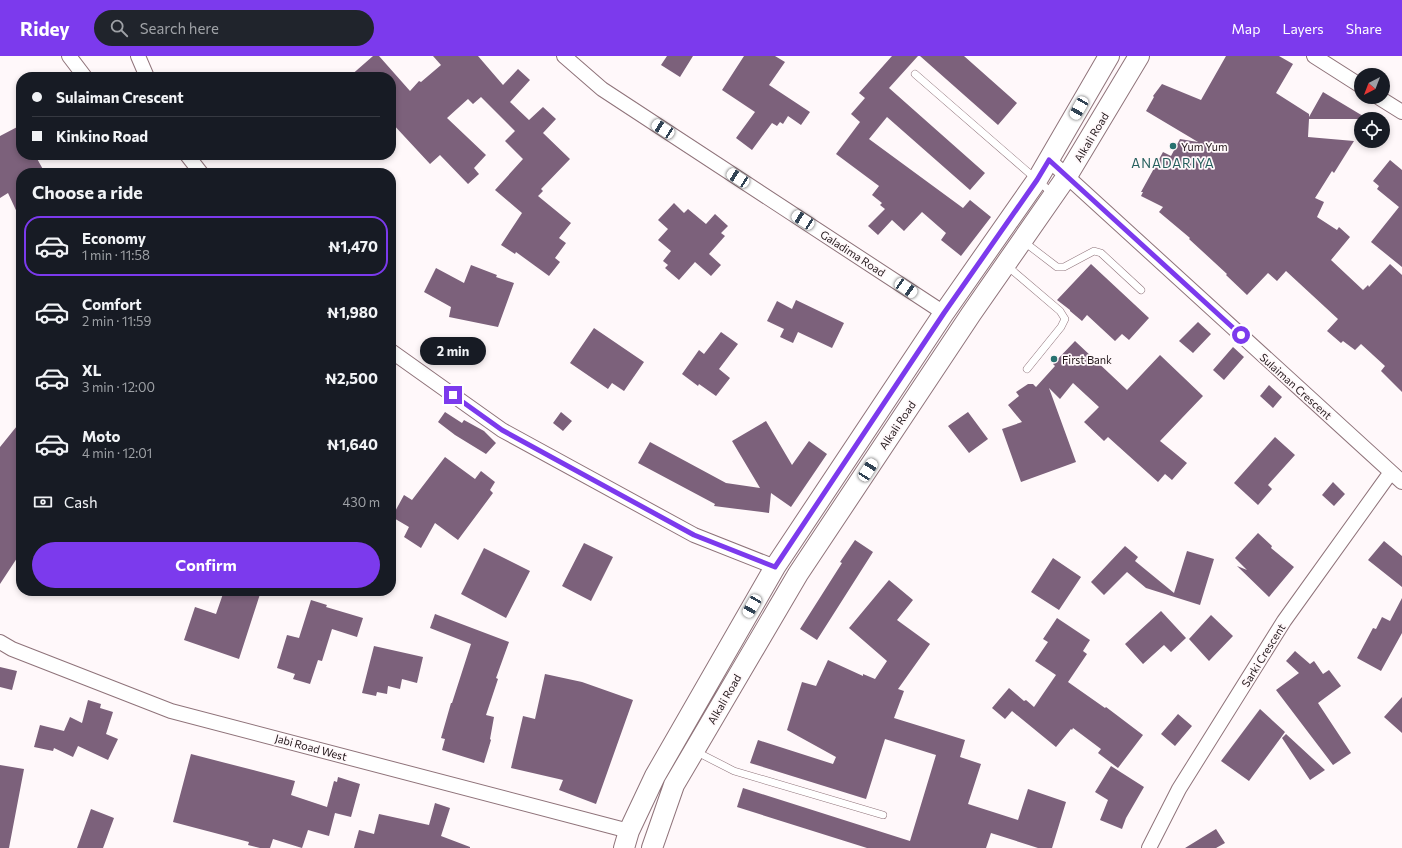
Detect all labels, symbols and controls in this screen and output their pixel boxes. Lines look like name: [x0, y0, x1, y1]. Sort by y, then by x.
search box: [94, 10, 374, 46]
text: Ridey: [20, 17, 70, 40]
icon: search: [108, 17, 130, 39]
text: Search here: [140, 19, 219, 37]
text: Map: [1232, 20, 1260, 37]
text: Layers: [1282, 20, 1324, 37]
text: Share: [1346, 20, 1382, 37]
north arrow: [1354, 68, 1390, 104]
map controls: [1354, 68, 1390, 148]
text: Sulaiman Crescent: [56, 88, 184, 106]
car: [1068, 95, 1090, 121]
street label: Alkali Road: [1071, 110, 1111, 164]
button: locate: [1354, 112, 1390, 148]
car: [650, 117, 676, 141]
text: Kinkino Road: [56, 127, 148, 145]
place label: Yum Yum: [1181, 140, 1228, 153]
marker: Yum Yum: [1168, 141, 1178, 151]
district label: ANADARIYA: [1131, 155, 1215, 171]
car: [725, 166, 751, 190]
text: Choose a ride: [32, 181, 143, 203]
car: [790, 208, 816, 232]
street label: Galadima Road: [818, 227, 888, 279]
icon: car: [34, 228, 70, 264]
text: Economy: [82, 229, 146, 247]
text: ₦1,470: [328, 237, 378, 255]
text: 1 min · 11:58: [82, 247, 150, 263]
car: [893, 276, 919, 300]
icon: car: [34, 294, 70, 330]
text: Comfort: [82, 295, 142, 313]
text: ₦1,980: [327, 303, 378, 321]
text: 2 min · 11:59: [82, 313, 151, 329]
route start: [1232, 326, 1250, 344]
callout: 2 min: [420, 337, 486, 365]
text: 2 min: [437, 343, 469, 359]
street label: Sulaiman Crescent: [1257, 350, 1335, 422]
place label: First Bank: [1062, 353, 1112, 366]
marker: First Bank: [1049, 354, 1059, 364]
icon: car: [34, 360, 70, 396]
text: XL: [82, 361, 101, 379]
text: ₦2,500: [325, 369, 378, 387]
text: 3 min · 12:00: [82, 379, 155, 395]
route end: [444, 386, 462, 404]
street label: Alkali Road: [876, 398, 918, 452]
icon: car: [34, 426, 70, 462]
text: Moto: [82, 427, 121, 445]
text: ₦1,640: [327, 435, 378, 453]
text: 4 min · 12:01: [82, 445, 152, 461]
car: [856, 457, 880, 483]
icon: cash: [32, 491, 54, 513]
text: Cash: [64, 493, 98, 511]
text: 430 m: [342, 494, 380, 510]
button: Confirm: [32, 542, 380, 588]
car: [741, 593, 763, 619]
street label: Sarki Crescent: [1238, 621, 1288, 689]
street label: Alkali Road: [704, 672, 744, 726]
street label: Jabi Road West: [273, 731, 349, 764]

